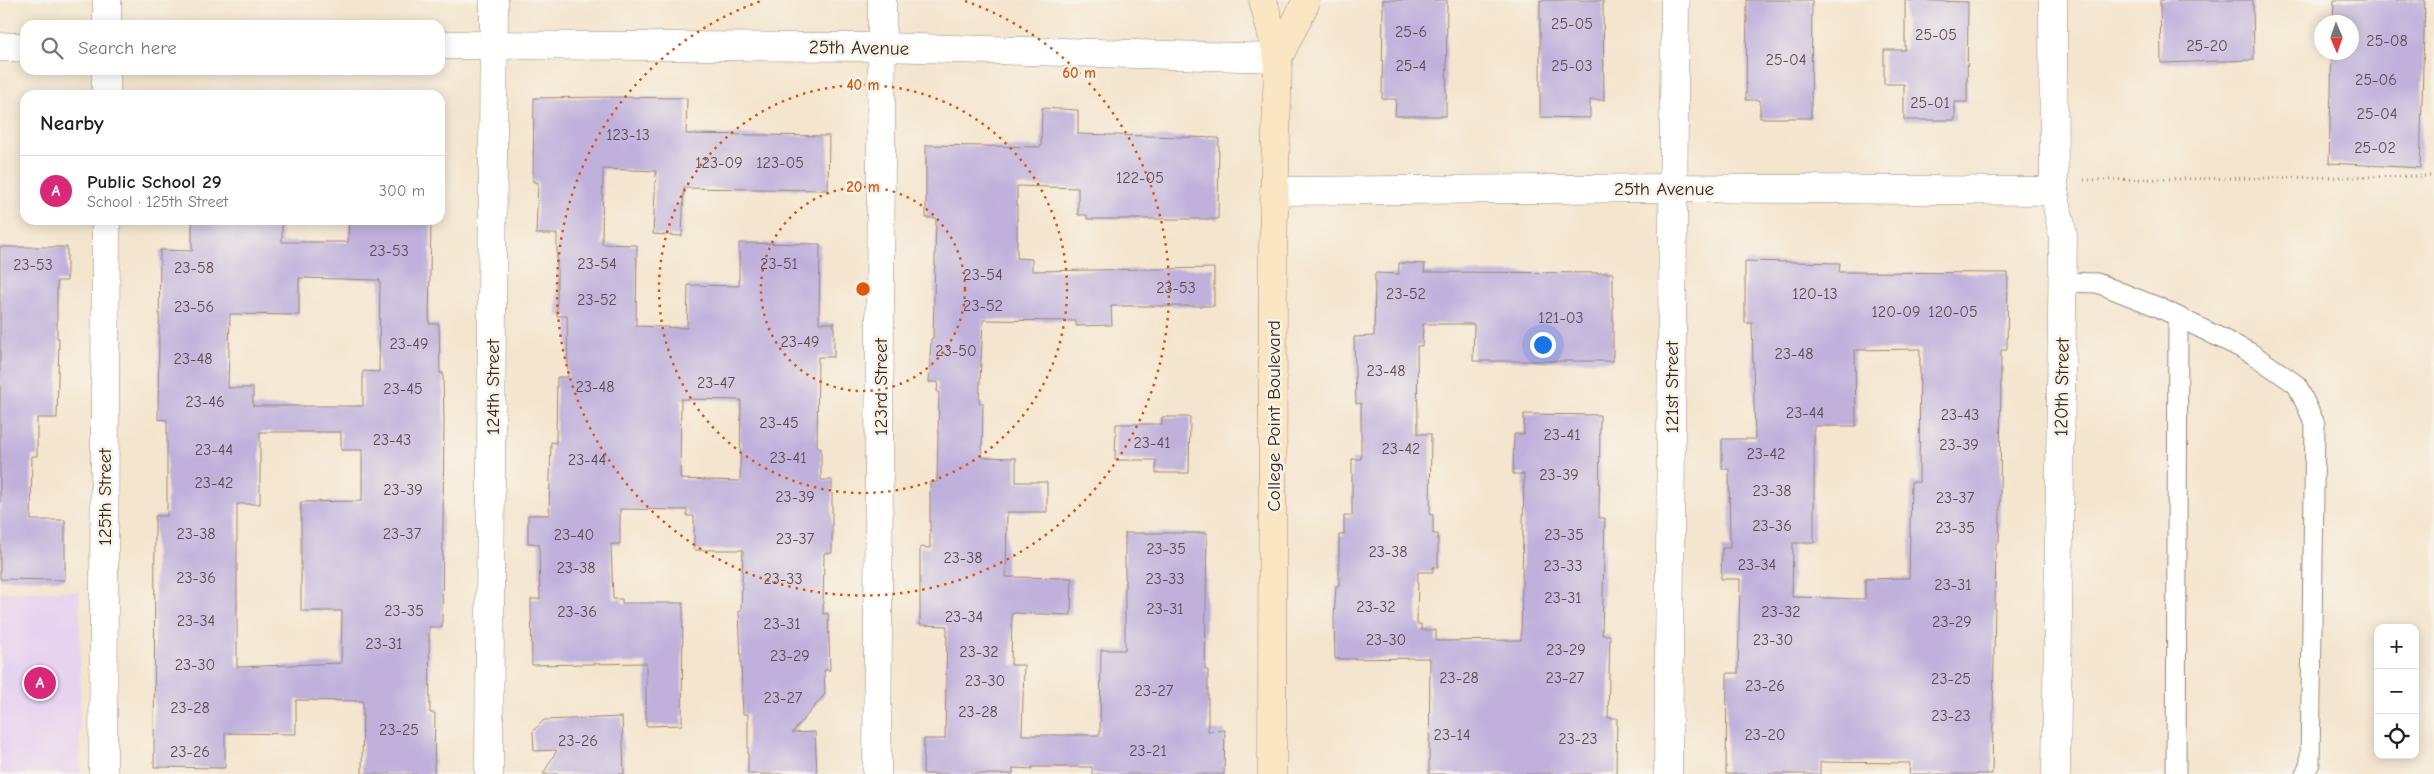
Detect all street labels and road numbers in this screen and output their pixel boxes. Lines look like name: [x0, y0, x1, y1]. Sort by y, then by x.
street label: 25th Avenue: [809, 36, 909, 60]
street label: 25th Avenue: [1614, 178, 1714, 200]
street label: College Point Boulevard: [1263, 320, 1285, 512]
street label: 123rd Street: [870, 337, 892, 436]
street label: 120th Street: [2050, 337, 2074, 436]
street label: 124th Street: [482, 338, 504, 435]
street label: 121st Street: [1661, 340, 1683, 433]
street label: 125th Street: [94, 448, 116, 546]

